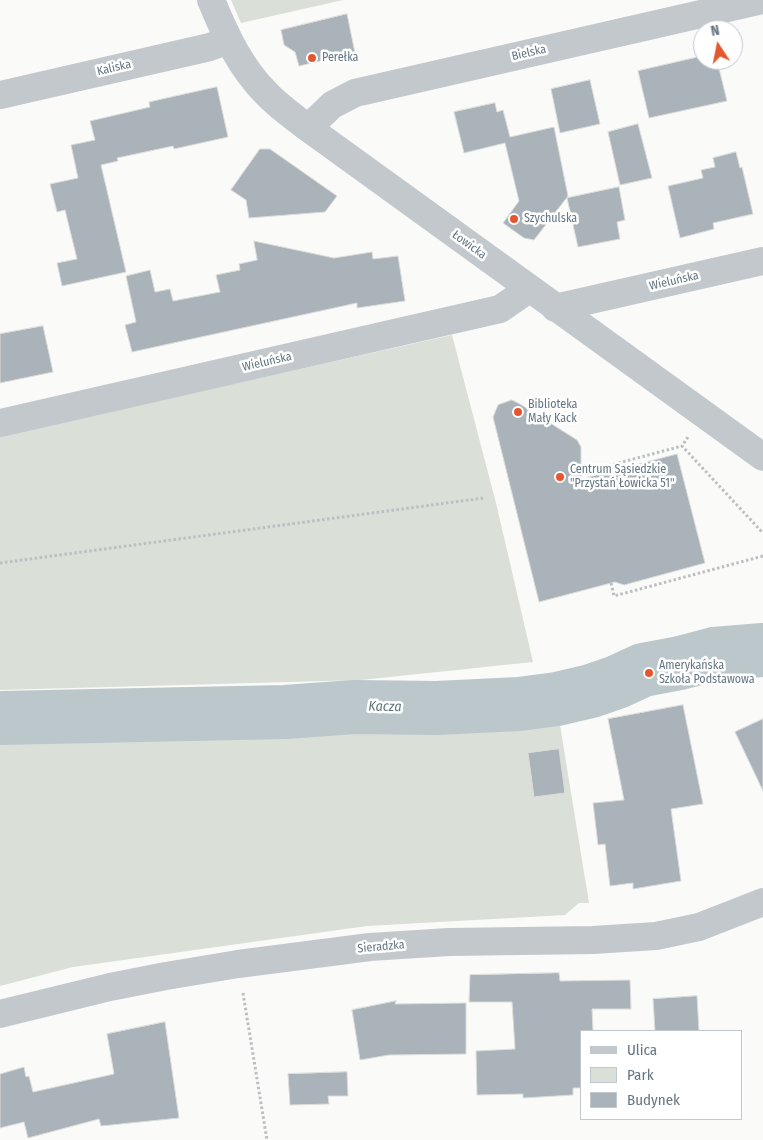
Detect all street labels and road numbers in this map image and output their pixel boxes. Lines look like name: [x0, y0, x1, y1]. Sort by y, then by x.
street label: Bielska: [510, 42, 548, 64]
street label: Kaliska: [96, 57, 132, 79]
street label: Łowicka: [449, 228, 489, 262]
street label: Wieluńska: [648, 268, 700, 294]
street label: Wieluńska: [241, 349, 293, 375]
street label: Sieradzka: [357, 938, 405, 956]

